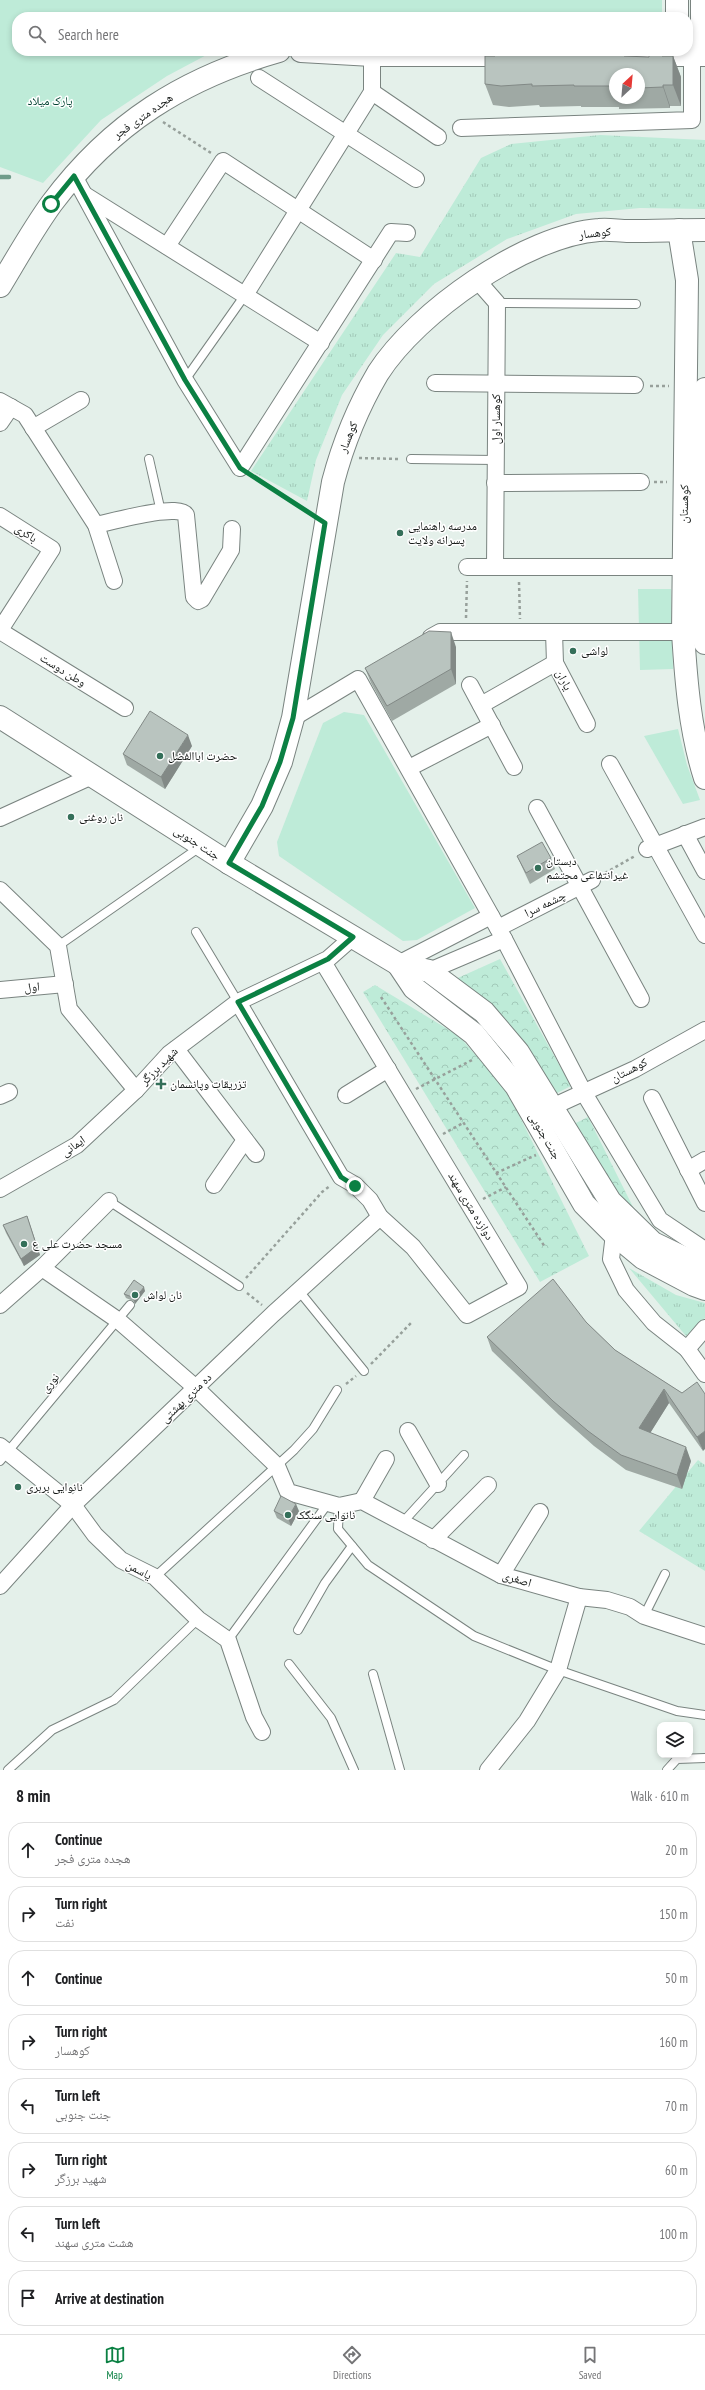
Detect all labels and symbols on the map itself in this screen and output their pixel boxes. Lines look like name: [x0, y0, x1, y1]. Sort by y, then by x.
north arrow: [609, 68, 645, 104]
street label: هجده متری فجر: [109, 89, 176, 142]
park label: پارک میلاد: [27, 93, 73, 108]
route start: [42, 195, 60, 213]
street label: کوهسار: [577, 223, 612, 242]
street label: کوهسار اول: [488, 394, 503, 444]
street label: کوهسار: [334, 419, 361, 456]
street label: کوهستان: [676, 484, 691, 524]
place label: مدرسه راهنمایی پسرانه ولایت: [408, 518, 477, 547]
street label: باکری: [12, 520, 40, 546]
marker: مدرسه راهنمایی پسرانه ولایت: [395, 528, 405, 538]
place label: لواشی: [581, 643, 608, 658]
marker: لواشی: [568, 646, 578, 656]
street label: وطن دوست: [37, 650, 89, 690]
street label: یاران: [553, 667, 576, 693]
place label: حضرت اباالفضل: [168, 748, 238, 763]
marker: حضرت اباالفضل: [155, 751, 165, 761]
place label: نان روغنی: [79, 809, 123, 824]
marker: نان روغنی: [66, 812, 76, 822]
street label: جنت جنوبی: [171, 822, 223, 863]
place label: دبستان غیرانتفاعی محتشم: [546, 853, 628, 883]
marker: دبستان غیرانتفاعی محتشم: [533, 863, 543, 873]
street label: چشمه‌ سرا: [522, 887, 568, 920]
street label: اول: [24, 978, 41, 995]
street label: شهید برزگر: [136, 1043, 181, 1089]
street label: کوهستان: [608, 1054, 650, 1085]
place label: تزریقات وپانسمان: [170, 1076, 247, 1091]
marker: تزریقات وپانسمان: [155, 1078, 167, 1090]
street label: جنت جنوبی: [526, 1110, 565, 1162]
street label: ایمانی: [58, 1132, 88, 1160]
street label: دوازده متری سهند: [445, 1169, 498, 1243]
route end: [346, 1177, 364, 1195]
place label: مسجد حضرت علی ع: [32, 1236, 122, 1252]
marker: مسجد حضرت علی ع: [19, 1239, 29, 1249]
place label: نان لواش: [143, 1287, 182, 1302]
marker: نان لواش: [130, 1290, 140, 1300]
street label: نوری: [37, 1370, 62, 1396]
street label: ده متری بهشتی: [157, 1370, 215, 1426]
place label: نانوایی بربری: [26, 1479, 83, 1494]
marker: نانوایی بربری: [13, 1482, 23, 1492]
place label: نانوایی سنگک: [296, 1507, 355, 1522]
marker: نانوایی سنگک: [283, 1510, 293, 1520]
street label: یاسمن: [124, 1557, 155, 1583]
street label: اصغری: [501, 1567, 534, 1590]

